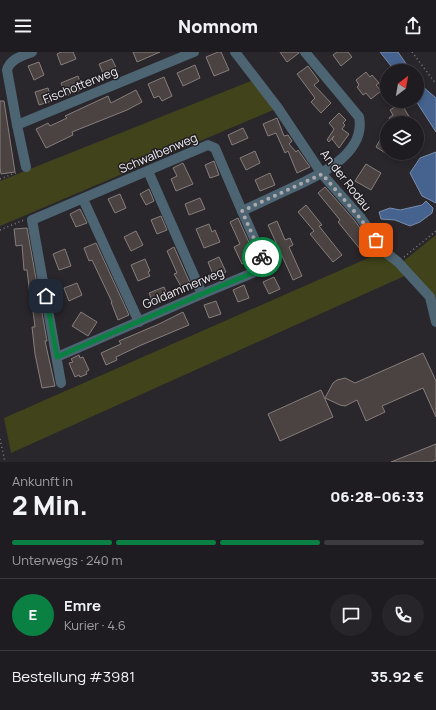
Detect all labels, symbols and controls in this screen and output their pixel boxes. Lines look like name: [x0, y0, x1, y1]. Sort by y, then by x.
text: Nomnom: [178, 14, 258, 38]
icon: menu: [12, 15, 34, 37]
icon: share: [402, 15, 424, 37]
street label: Fischotterweg: [40, 62, 120, 108]
north arrow: [380, 64, 424, 108]
map controls: [380, 64, 424, 160]
button: layers: [380, 116, 424, 160]
street label: Schwalbenweg: [116, 129, 200, 177]
street label: An der Rodau: [317, 146, 375, 214]
pin: [359, 223, 393, 257]
icon: bag: [365, 229, 387, 251]
courier: [242, 237, 282, 277]
icon: bike: [251, 246, 273, 268]
street label: Goldammerweg: [140, 263, 226, 313]
pin: [29, 279, 63, 313]
icon: home: [35, 285, 57, 307]
text: Ankunft in: [12, 472, 73, 490]
text: 06:28–06:33: [330, 486, 424, 507]
text: 2 Min.: [12, 487, 88, 523]
text: Unterwegs · 240 m: [12, 551, 122, 569]
button: chat: [330, 594, 372, 636]
button: phone: [382, 594, 424, 636]
text: Emre: [64, 595, 101, 616]
text: E: [29, 604, 37, 625]
text: Kurier · 4.6: [64, 616, 126, 634]
text: Bestellung #3981: [12, 666, 135, 687]
text: 35.92 €: [370, 666, 424, 687]

